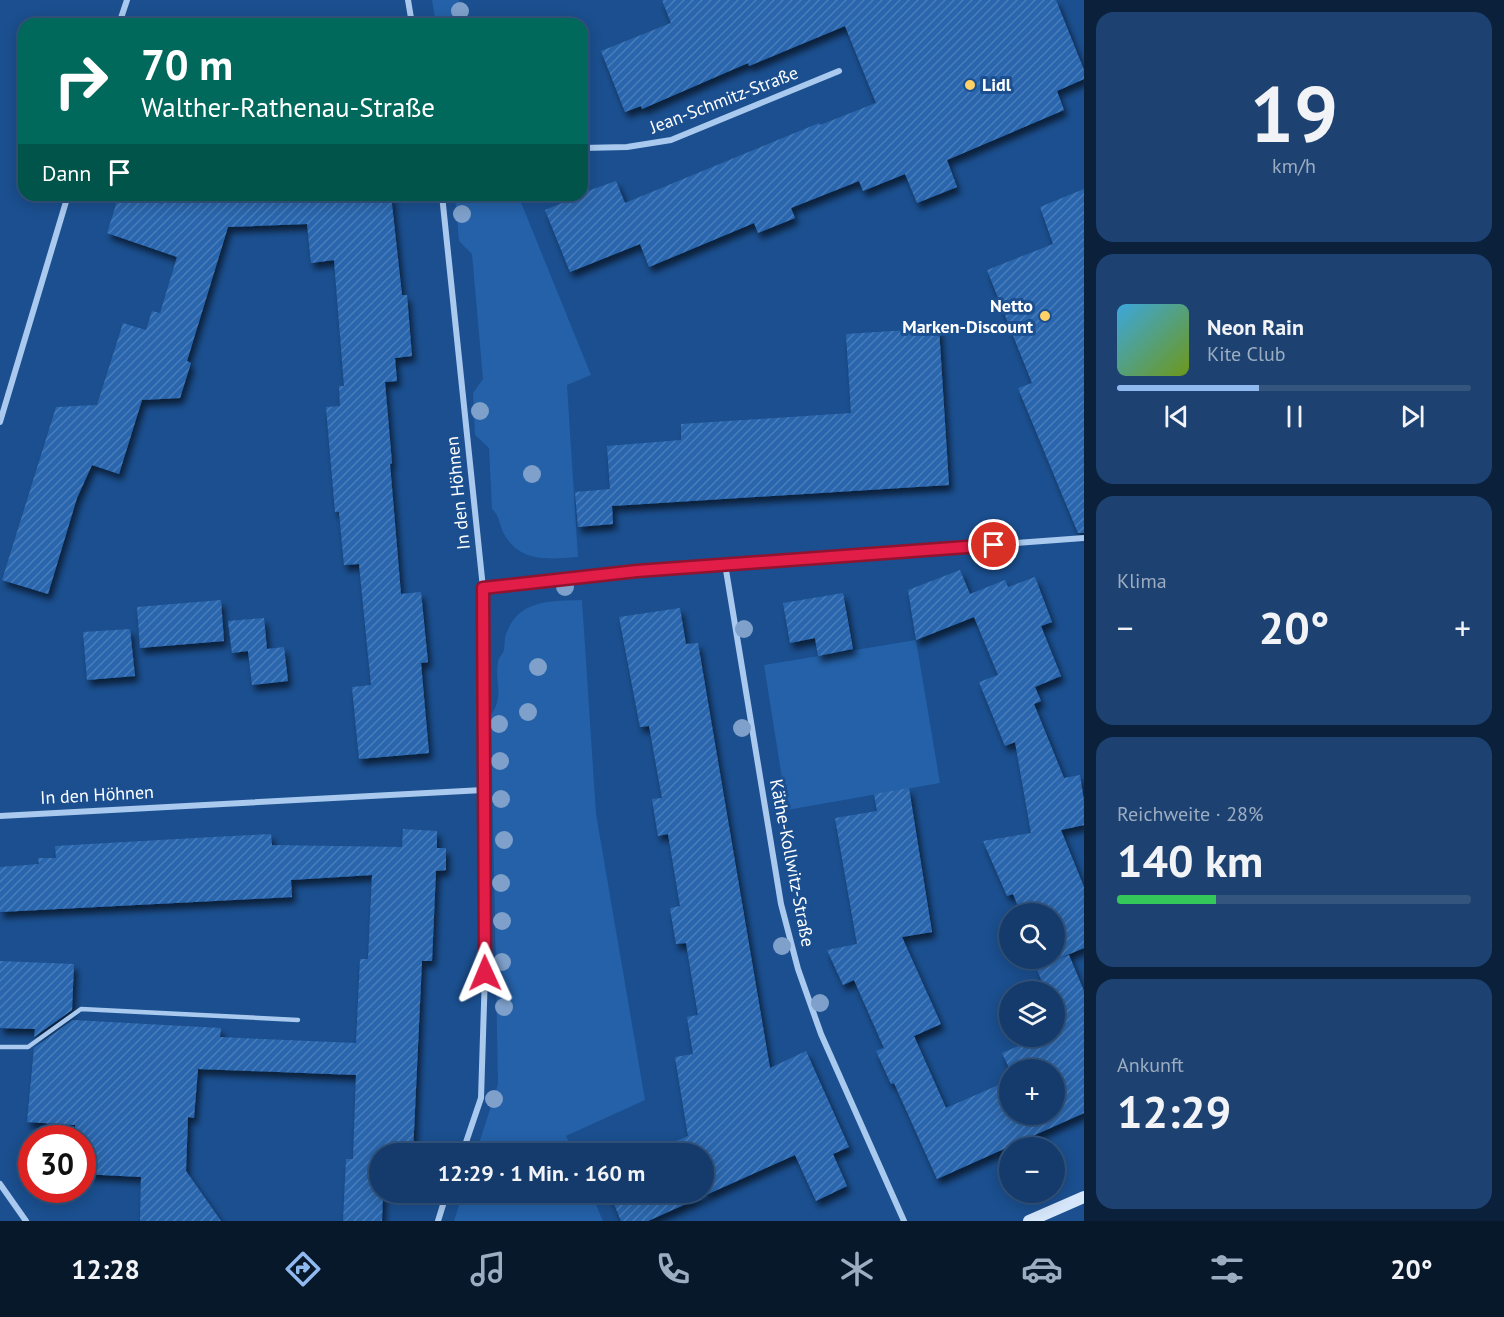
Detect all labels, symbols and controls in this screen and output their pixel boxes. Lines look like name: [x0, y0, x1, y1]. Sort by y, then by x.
text: 70 m: [141, 37, 233, 92]
icon: right: [42, 42, 120, 120]
street label: Jean-Schmitz-Straße: [645, 61, 801, 139]
text: 19: [1250, 63, 1338, 164]
place label: Lidl: [982, 73, 1012, 96]
marker: Lidl: [963, 78, 977, 92]
text: Walther-Rathenau-Straße: [141, 90, 435, 124]
text: km/h: [1272, 153, 1316, 179]
icon: arrive: [103, 156, 136, 189]
text: Dann: [42, 159, 91, 187]
place label: Netto Marken-Discount: [902, 294, 1034, 338]
marker: Netto Marken-Discount: [1038, 309, 1052, 323]
text: Neon Rain: [1207, 313, 1304, 341]
text: Kite Club: [1207, 341, 1285, 367]
icon: previous: [1160, 400, 1193, 433]
icon: pause: [1278, 400, 1311, 433]
icon: next: [1396, 400, 1429, 433]
street label: In den Höhnen: [440, 435, 475, 551]
pin: [968, 519, 1019, 570]
icon: arrive: [977, 528, 1010, 561]
text: Klima: [1117, 568, 1167, 594]
text: 20°: [1259, 598, 1329, 656]
text: −: [1117, 606, 1134, 649]
text: +: [1454, 606, 1471, 649]
street label: Käthe-Kollwitz-Straße: [765, 777, 820, 949]
street label: In den Höhnen: [40, 780, 154, 809]
text: Reichweite · 28%: [1117, 801, 1263, 827]
text: 140 km: [1117, 831, 1263, 889]
map controls: [999, 903, 1065, 1203]
button: search: [999, 903, 1065, 969]
position arrow: [453, 941, 517, 1005]
button: layers: [999, 981, 1065, 1047]
text: Ankunft: [1117, 1052, 1184, 1078]
button: +: [999, 1059, 1065, 1125]
text: 12:29: [1117, 1082, 1231, 1140]
speed limit sign: 30: [18, 1125, 96, 1203]
button: −: [999, 1137, 1065, 1203]
text: 12:29 · 1 Min. · 160 m: [438, 1159, 645, 1187]
icon: directions: [282, 1248, 324, 1290]
icon: music: [467, 1248, 509, 1290]
icon: phone: [652, 1248, 694, 1290]
icon: climate: [836, 1248, 878, 1290]
icon: car: [1021, 1248, 1063, 1290]
icon: filters: [1206, 1248, 1248, 1290]
text: 12:28: [71, 1252, 140, 1286]
text: 20°: [1390, 1252, 1433, 1286]

